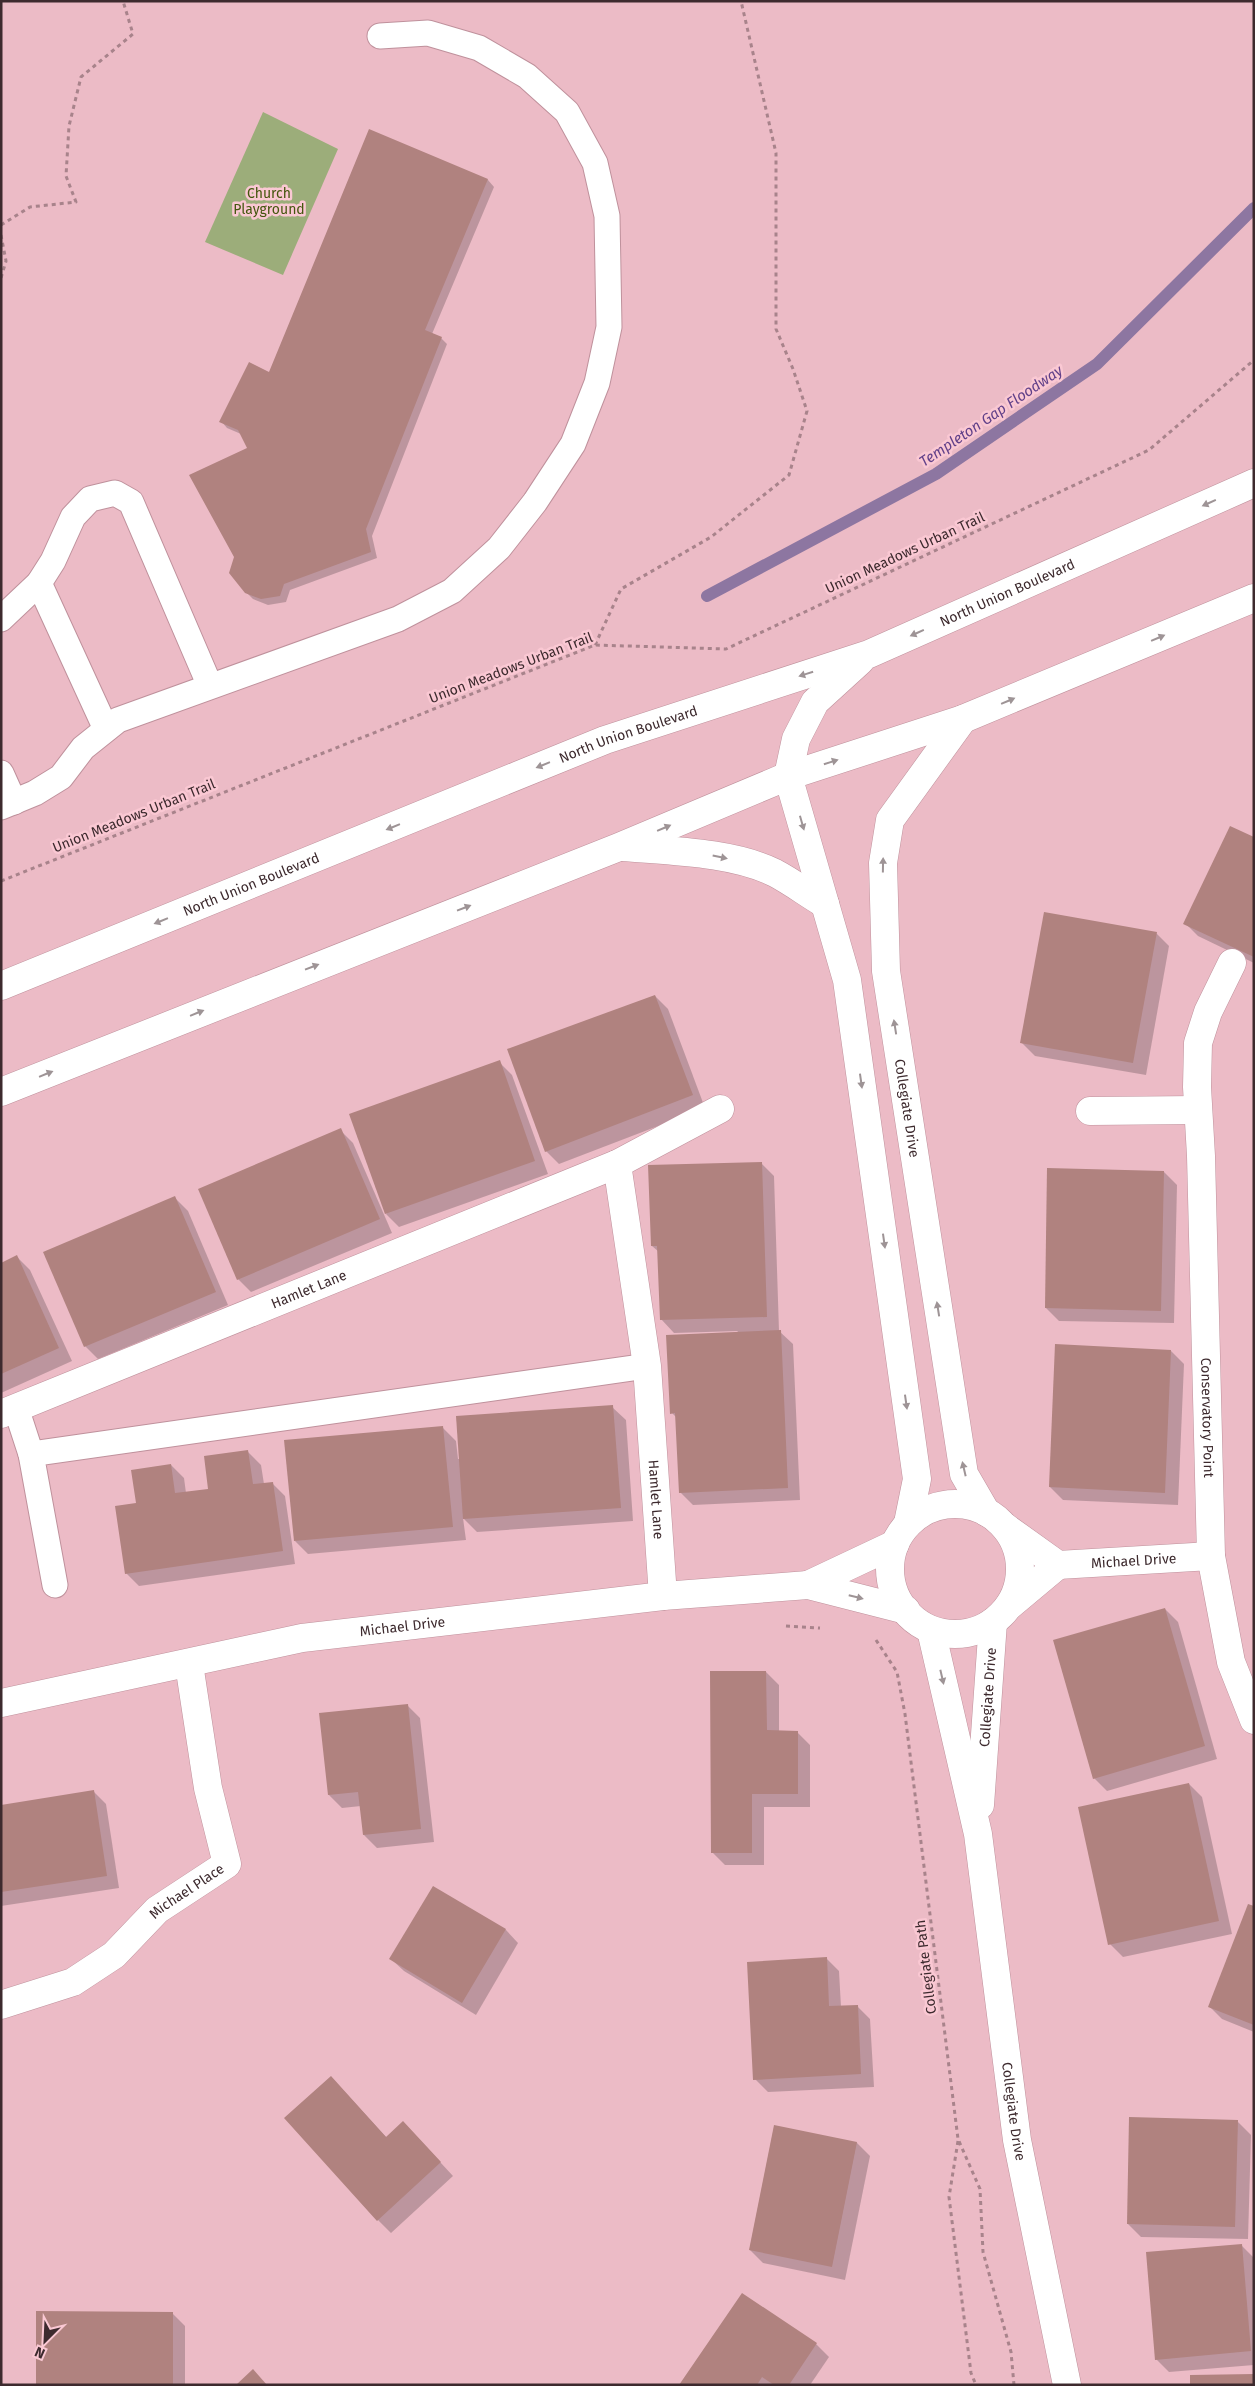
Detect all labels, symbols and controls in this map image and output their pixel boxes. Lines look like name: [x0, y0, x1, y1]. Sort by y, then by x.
park label: Church Playground: [233, 185, 305, 218]
water label: Templeton Gap Floodway: [916, 361, 1067, 471]
one-way arrow: [1202, 499, 1216, 507]
street label: Union Meadows Urban Trail: [823, 509, 987, 597]
street label: North Union Boulevard: [937, 555, 1077, 630]
street label: Union Meadows Urban Trail: [427, 629, 595, 707]
one-way arrow: [910, 629, 924, 637]
one-way arrow: [1151, 634, 1165, 642]
one-way arrow: [798, 671, 813, 679]
one-way arrow: [1001, 696, 1015, 704]
street label: North Union Boulevard: [556, 702, 700, 766]
one-way arrow: [824, 758, 839, 766]
one-way arrow: [536, 762, 550, 770]
street label: Union Meadows Urban Trail: [50, 776, 218, 856]
one-way arrow: [798, 816, 806, 831]
one-way arrow: [386, 823, 400, 831]
one-way arrow: [657, 824, 671, 832]
street label: North Union Boulevard: [180, 849, 322, 920]
one-way arrow: [712, 854, 728, 862]
one-way arrow: [879, 857, 887, 873]
one-way arrow: [456, 904, 471, 911]
one-way arrow: [154, 917, 168, 925]
one-way arrow: [305, 963, 320, 971]
one-way arrow: [190, 1009, 205, 1017]
one-way arrow: [890, 1019, 898, 1035]
street label: Collegiate Drive: [891, 1058, 923, 1159]
one-way arrow: [39, 1069, 54, 1077]
one-way arrow: [857, 1073, 865, 1089]
one-way arrow: [880, 1234, 888, 1250]
street label: Hamlet Lane: [268, 1266, 349, 1312]
one-way arrow: [934, 1300, 942, 1316]
street label: Conservatory Point: [1198, 1357, 1218, 1479]
one-way arrow: [902, 1395, 910, 1411]
street label: Hamlet Lane: [645, 1459, 668, 1540]
one-way arrow: [960, 1461, 968, 1477]
street label: Michael Drive: [1090, 1550, 1177, 1572]
one-way arrow: [848, 1593, 863, 1601]
street label: Michael Drive: [359, 1613, 446, 1640]
street label: Collegiate Drive: [976, 1647, 1000, 1747]
one-way arrow: [938, 1670, 946, 1685]
street label: Michael Place: [145, 1860, 227, 1922]
street label: Collegiate Path: [912, 1919, 940, 2015]
street label: Collegiate Drive: [999, 2061, 1030, 2162]
north arrow: [20, 2316, 70, 2366]
text: N: [32, 2343, 48, 2362]

